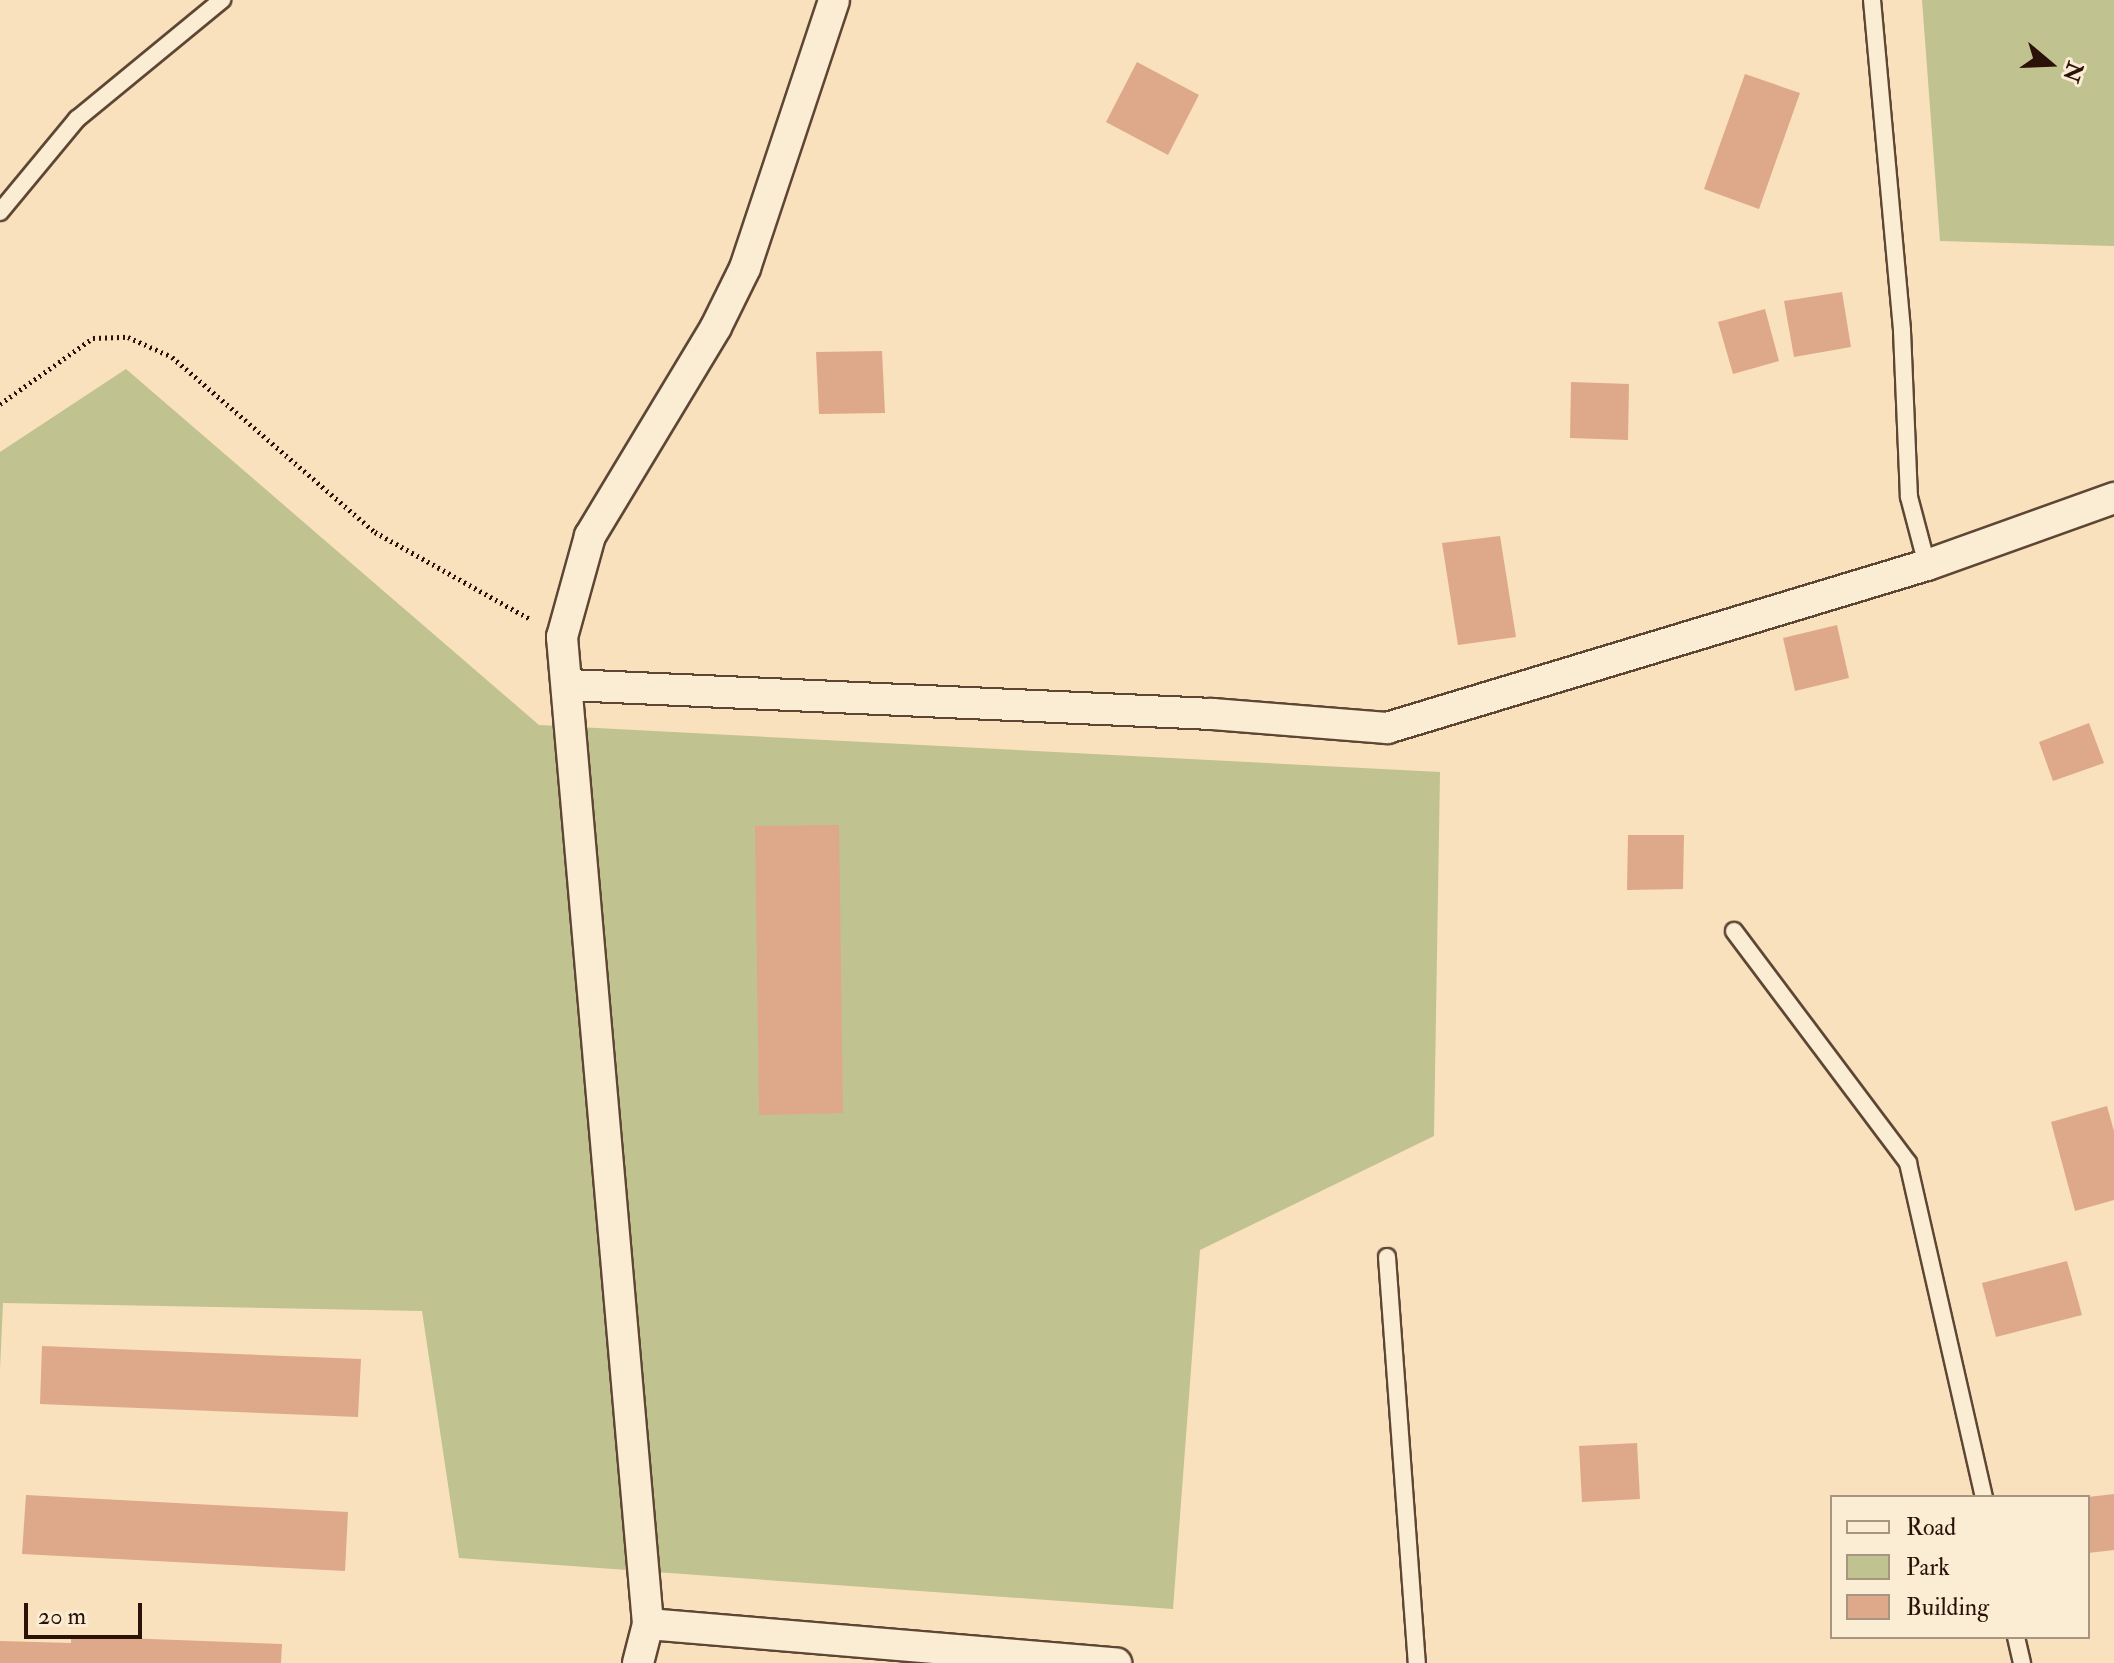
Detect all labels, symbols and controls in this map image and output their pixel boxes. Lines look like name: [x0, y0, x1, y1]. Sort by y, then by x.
north arrow: [2010, 24, 2090, 104]
text: N: [2056, 58, 2089, 86]
legend: [1830, 1495, 2090, 1639]
text: Road: [1906, 1512, 1956, 1543]
text: Park: [1906, 1552, 1950, 1583]
scale bar: [28, 1587, 146, 1637]
text: Building: [1906, 1592, 1989, 1623]
text: 20 m: [38, 1601, 86, 1632]

